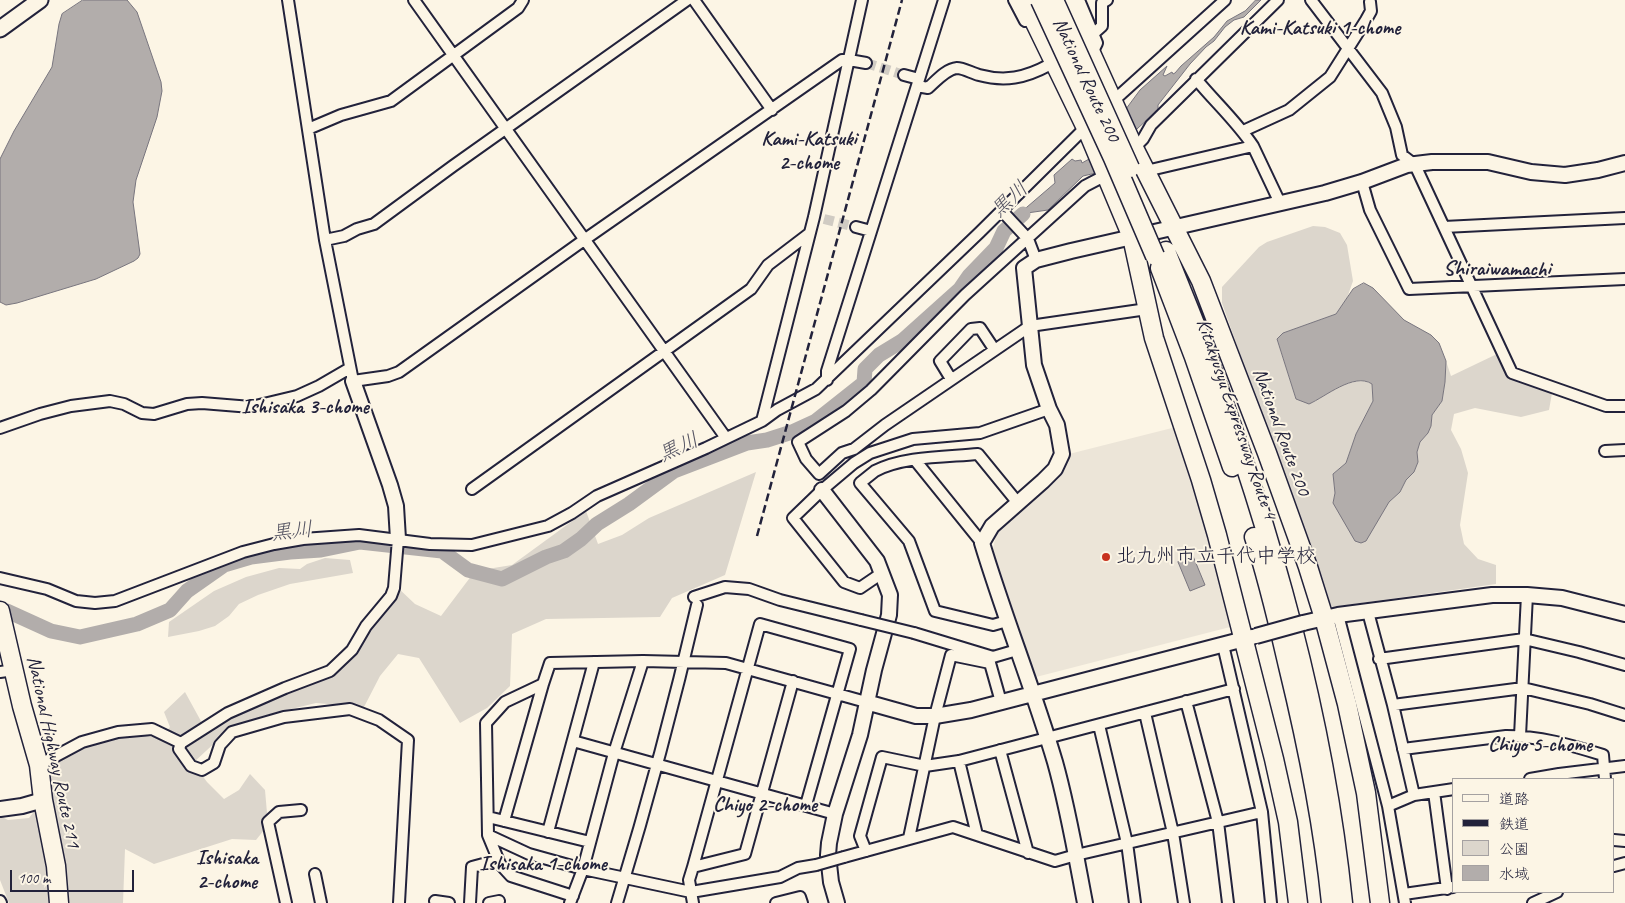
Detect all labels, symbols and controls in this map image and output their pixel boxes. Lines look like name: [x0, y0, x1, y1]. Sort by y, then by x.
street label: National Route 200: [1047, 14, 1125, 146]
district label: Kami-Katsuki 1-chome: [1240, 15, 1400, 41]
district label: Kami-Katsuki 2-chome: [761, 126, 857, 176]
water label: 黒川: [986, 176, 1034, 224]
district label: Shiraiwamachi: [1443, 256, 1551, 282]
street label: Kitakyusyu Expressway Route 4: [1190, 316, 1282, 522]
street label: National Route 200: [1247, 365, 1315, 499]
district label: Ishisaka 3-chome: [241, 394, 369, 420]
water label: 黒川: [655, 428, 703, 468]
water label: 黒川: [270, 517, 314, 547]
place label: 北九州市立千代中学校: [1116, 545, 1316, 569]
marker: 北九州市立千代中学校: [1100, 551, 1112, 563]
street label: National Highway Route 211: [21, 654, 85, 850]
district label: Chiyo 5-chome: [1488, 732, 1592, 758]
legend: [1452, 778, 1615, 893]
text: 道路: [1499, 790, 1529, 809]
district label: Chiyo 2-chome: [713, 792, 817, 818]
text: 鉄道: [1499, 815, 1529, 834]
text: 公園: [1499, 840, 1529, 859]
district label: Ishisaka 2-chome: [196, 845, 258, 895]
district label: Ishisaka 1-chome: [479, 851, 607, 877]
scale bar: [12, 860, 136, 892]
text: 水域: [1499, 865, 1529, 884]
text: 100 m: [18, 869, 50, 888]

